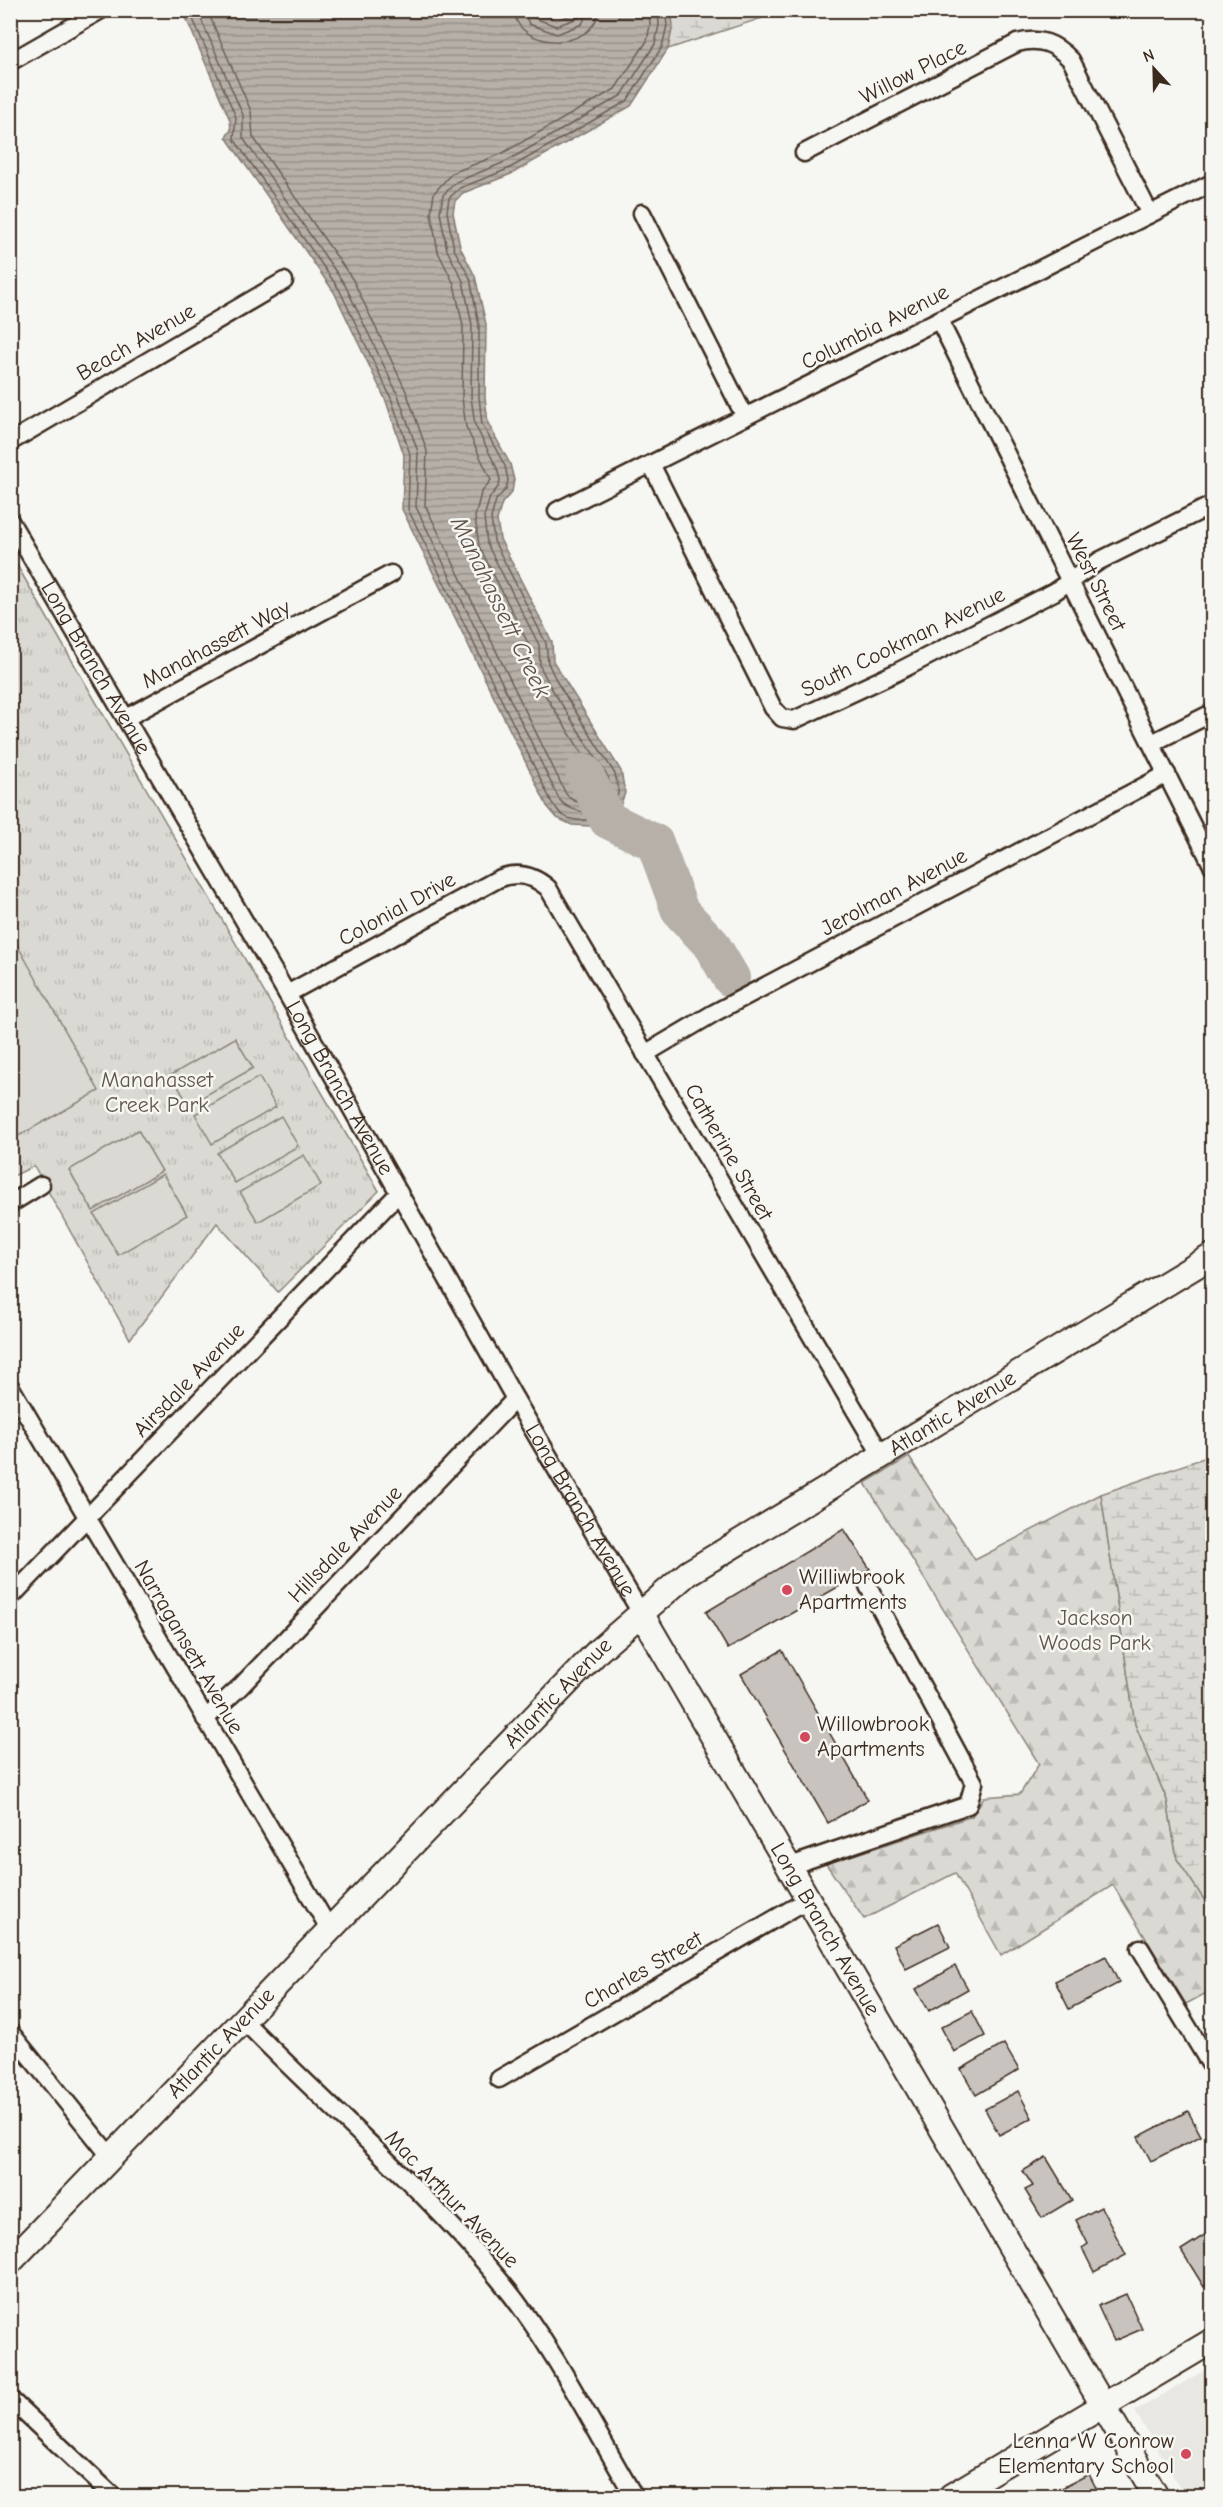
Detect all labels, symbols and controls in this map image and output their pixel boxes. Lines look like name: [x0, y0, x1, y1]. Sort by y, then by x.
street label: Willow Place: [856, 34, 970, 110]
north arrow: [1124, 39, 1184, 99]
text: N: [1141, 46, 1157, 66]
street label: Columbia Avenue: [797, 279, 953, 375]
street label: Beach Avenue: [72, 298, 200, 386]
water label: Manahassett Creek: [445, 511, 557, 702]
street label: West Street: [1060, 529, 1132, 636]
street label: Long Branch Avenue: [35, 577, 157, 759]
street label: South Cookman Avenue: [797, 581, 1009, 703]
street label: Manahassett Way: [137, 594, 295, 694]
street label: Jerolman Avenue: [816, 843, 972, 941]
street label: Colonial Drive: [334, 866, 460, 952]
street label: Long Branch Avenue: [281, 996, 399, 1180]
park label: Manahasset Creek Park: [101, 1067, 214, 1118]
street label: Catherine Street: [679, 1079, 779, 1225]
street label: Airsdale Avenue: [128, 1317, 250, 1443]
street label: Atlantic Avenue: [884, 1365, 1021, 1461]
street label: Long Branch Avenue: [520, 1419, 641, 1601]
street label: Hillsdale Avenue: [283, 1480, 407, 1608]
street label: Narragansett Avenue: [129, 1555, 249, 1739]
place label: Williwbrook Apartments: [799, 1564, 907, 1615]
marker: Williwbrook Apartments: [780, 1583, 794, 1597]
park label: Jackson Woods Park: [1039, 1605, 1151, 1656]
street label: Atlantic Avenue: [499, 1632, 617, 1754]
place label: Willowbrook Apartments: [817, 1711, 930, 1762]
marker: Willowbrook Apartments: [798, 1730, 812, 1744]
street label: Long Branch Avenue: [765, 1838, 886, 2020]
street label: Charles Street: [579, 1925, 708, 2014]
street label: Atlantic Avenue: [162, 1982, 280, 2104]
street label: Mac Arthur Avenue: [380, 2125, 524, 2273]
place label: Lenna W Conrow Elementary School: [998, 2428, 1174, 2479]
marker: Lenna W Conrow Elementary School: [1179, 2447, 1193, 2461]

